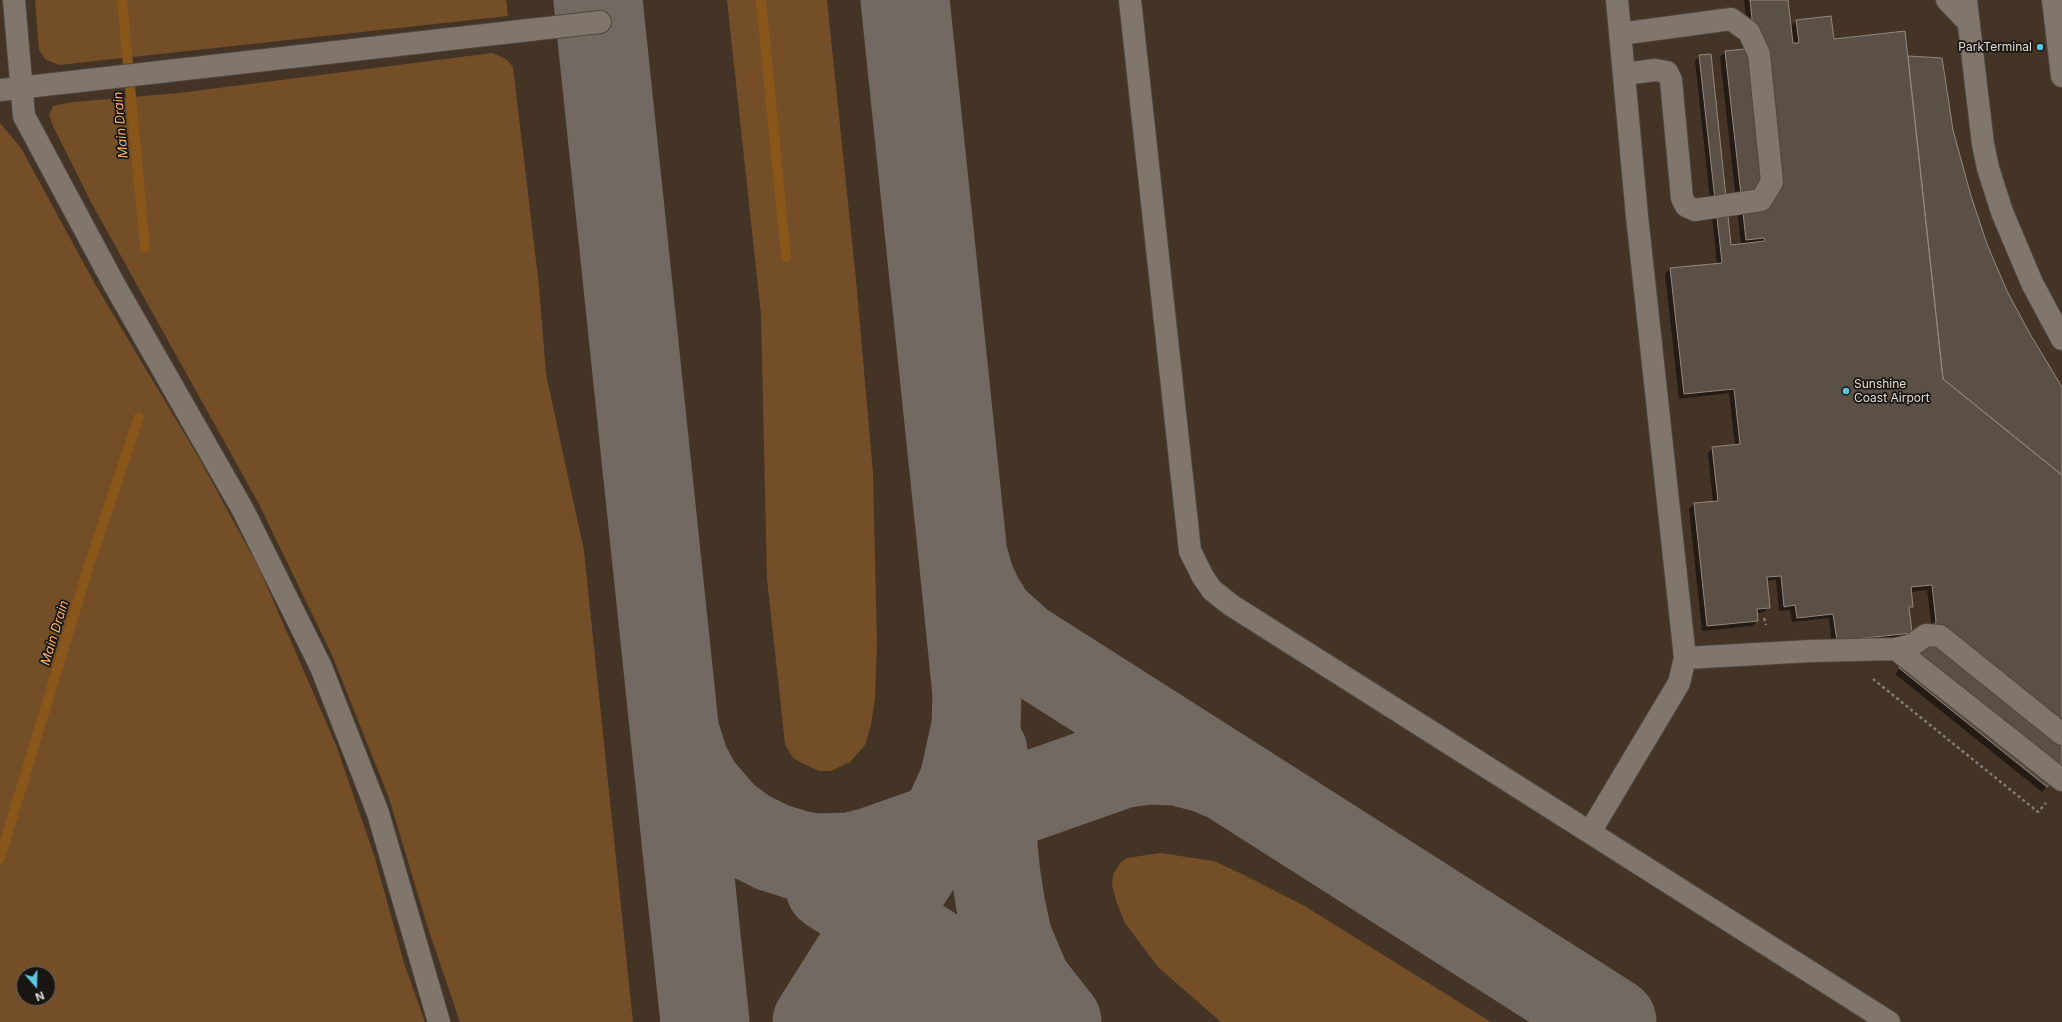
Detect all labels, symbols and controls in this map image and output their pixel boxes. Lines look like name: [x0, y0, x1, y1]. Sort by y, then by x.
place label: ParkTerminal: [1958, 40, 2032, 54]
marker: ParkTerminal: [2035, 42, 2045, 52]
water label: Main Drain: [110, 91, 132, 159]
place label: Sunshine Coast Airport: [1854, 377, 1930, 405]
marker: Sunshine Coast Airport: [1841, 386, 1851, 396]
water label: Main Drain: [38, 599, 72, 667]
north arrow: [16, 966, 56, 1006]
text: N: [33, 988, 46, 1004]

